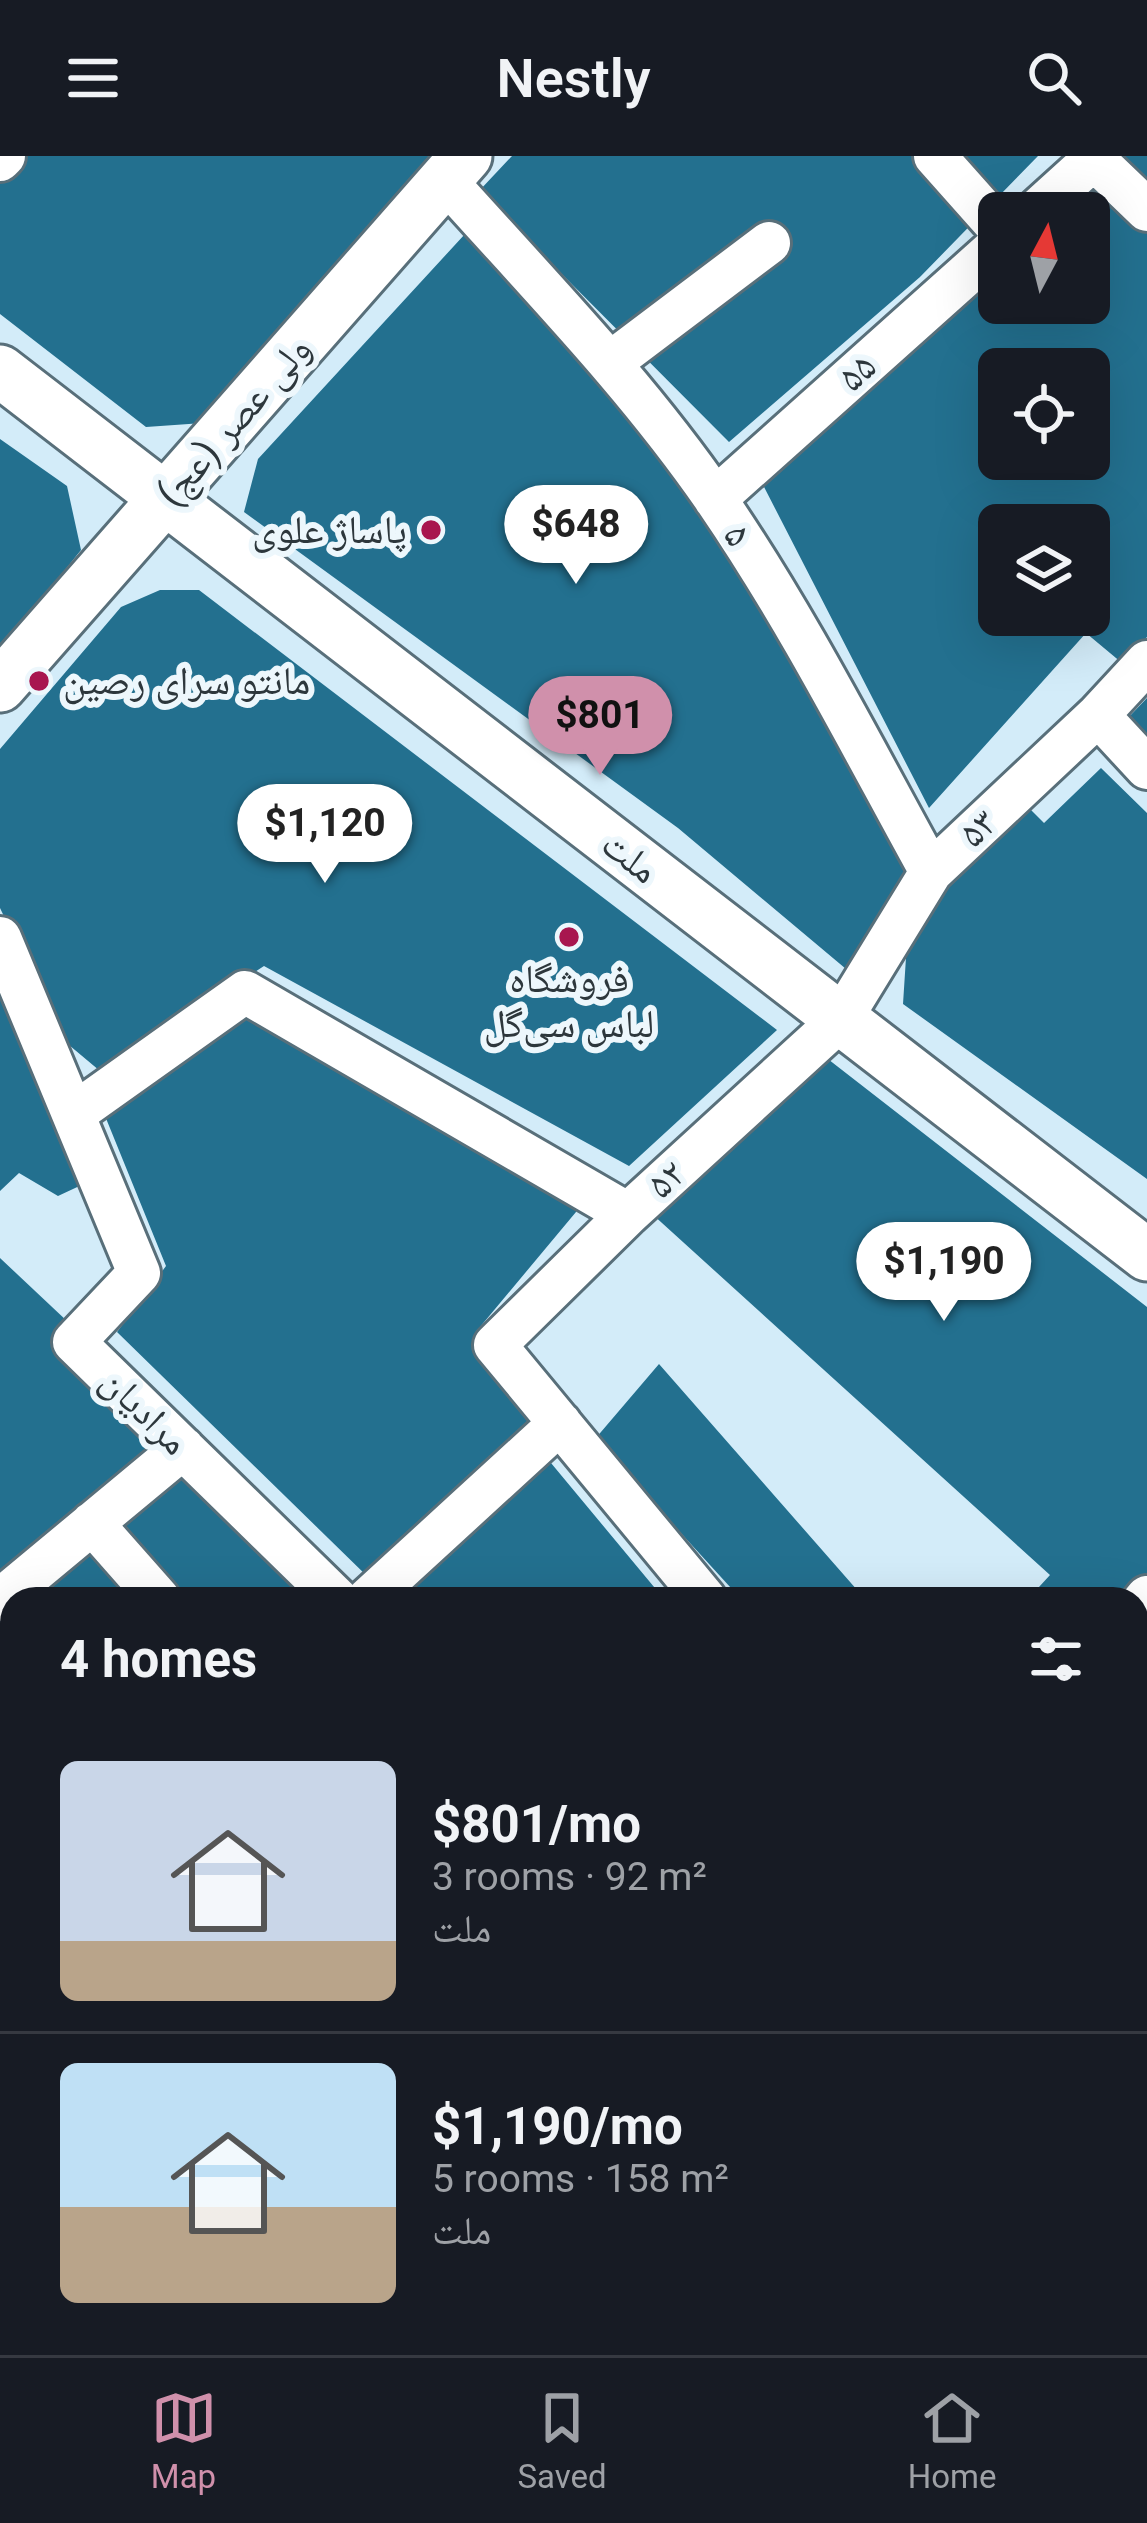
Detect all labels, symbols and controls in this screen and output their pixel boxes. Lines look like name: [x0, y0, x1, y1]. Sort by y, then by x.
icon: menu: [60, 45, 126, 111]
icon: search: [1021, 45, 1087, 111]
text: Nestly: [496, 47, 651, 110]
north arrow: [978, 192, 1110, 324]
map controls: [978, 192, 1110, 636]
street label: ولی عصر (عج): [147, 326, 322, 517]
street label: ۵۵: [829, 343, 885, 401]
button: locate: [978, 348, 1110, 480]
pin: $648: [505, 485, 647, 587]
text: $648: [531, 501, 621, 547]
button: layers: [978, 504, 1110, 636]
place label: پاساژ علوی: [252, 507, 407, 553]
street label: ۵: [714, 515, 762, 555]
marker: پاساژ علوی: [418, 517, 444, 543]
place label: مانتو سرای رصین: [63, 658, 310, 705]
marker: مانتو سرای رصین: [26, 668, 52, 694]
pin: $801: [529, 676, 671, 778]
text: $801: [555, 692, 645, 738]
pin: $1,120: [227, 784, 423, 886]
street label: ۵۳: [950, 799, 1006, 857]
text: $1,120: [264, 800, 386, 846]
street label: ملت: [593, 821, 667, 893]
marker: فروشگاه لباس سی‌گل: [556, 924, 582, 950]
place label: فروشگاه لباس سی‌گل: [484, 956, 654, 1048]
street label: ۵۲: [638, 1150, 694, 1208]
pin: $1,190: [846, 1222, 1042, 1324]
text: $1,190: [883, 1238, 1005, 1284]
street label: مرادیان: [92, 1358, 198, 1464]
icon: filters: [1023, 1626, 1089, 1692]
text: 4 homes: [60, 1630, 257, 1689]
text: $801/mo: [432, 1795, 641, 1854]
icon: home: [156, 1809, 300, 1953]
text: 3 rooms · 92 m²: [432, 1854, 707, 1900]
text: ملت: [432, 1906, 491, 1952]
text: $1,190/mo: [432, 2097, 683, 2156]
icon: home: [156, 2111, 300, 2255]
text: 5 rooms · 158 m²: [432, 2156, 729, 2202]
text: ملت: [432, 2208, 491, 2254]
tab: Map: [151, 2385, 217, 2496]
tab: Saved: [518, 2385, 607, 2496]
tab: Home: [908, 2385, 997, 2496]

